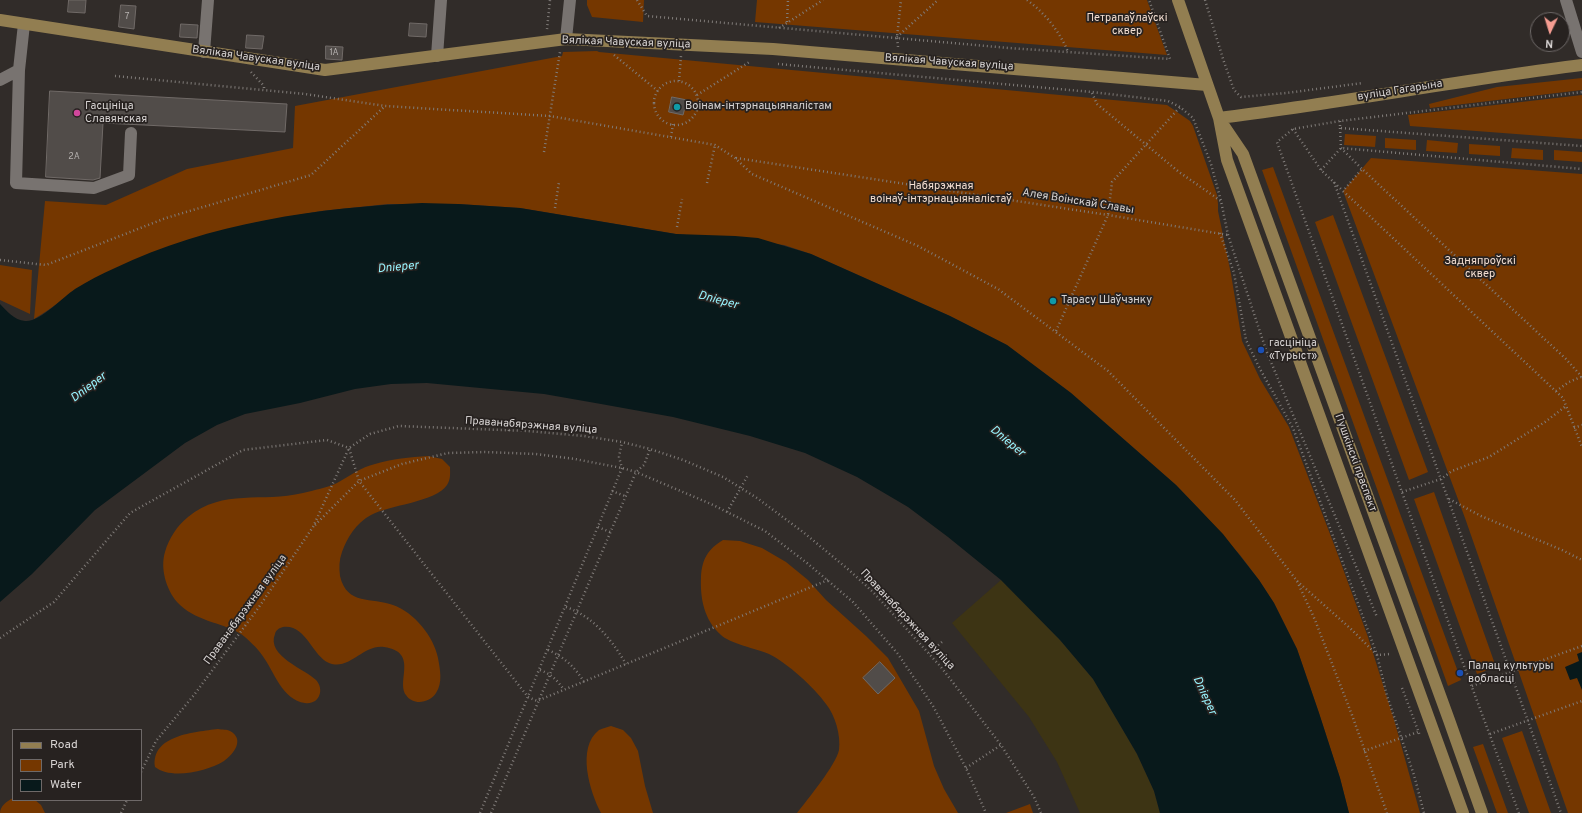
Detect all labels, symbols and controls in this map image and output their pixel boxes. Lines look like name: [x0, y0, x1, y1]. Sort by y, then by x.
house number: 7: [125, 12, 129, 22]
park label: Петрапаўлаўскі сквер: [1086, 12, 1168, 38]
north arrow: [1530, 12, 1570, 52]
street label: Вялікая Чавуская вуліца: [561, 34, 691, 52]
text: N: [1545, 36, 1554, 50]
street label: Вялікая Чавуская вуліца: [191, 43, 321, 75]
house number: 1А: [329, 48, 339, 58]
street label: Вялікая Чавуская вуліца: [884, 52, 1014, 74]
street label: вуліца Гагарына: [1357, 78, 1443, 104]
place label: Гасцініца Славянская: [85, 100, 147, 126]
place label: Воінам-інтэрнацыяналістам: [685, 100, 832, 114]
marker: Воінам-інтэрнацыяналістам: [672, 102, 682, 112]
marker: Гасцініца Славянская: [72, 108, 82, 118]
house number: 2А: [68, 152, 80, 162]
park label: Набярэжная воінаў-інтэрнацыяналістаў: [870, 180, 1012, 206]
street label: Алея Воінскай Славы: [1021, 187, 1135, 217]
park label: Задняпроўскі сквер: [1444, 255, 1516, 281]
water label: Dnieper: [377, 259, 419, 277]
water label: Dnieper: [696, 289, 740, 313]
place label: Тарасу Шаўчэнку: [1061, 294, 1152, 308]
marker: Тарасу Шаўчэнку: [1048, 296, 1058, 306]
place label: гасцініца «Турыст»: [1269, 337, 1317, 363]
marker: гасцініца «Турыст»: [1256, 345, 1266, 355]
water label: Dnieper: [68, 370, 110, 406]
street label: Пушкінскі праспект: [1331, 412, 1379, 514]
street label: Праванабярэжная вуліца: [464, 415, 598, 437]
water label: Dnieper: [987, 423, 1027, 461]
street label: Праванабярэжная вуліца: [202, 552, 290, 668]
street label: Праванабярэжная вуліца: [857, 567, 957, 673]
place label: Палац культуры вобласці: [1468, 660, 1553, 686]
marker: Палац культуры вобласці: [1455, 668, 1465, 678]
water label: Dnieper: [1189, 674, 1219, 718]
legend: [12, 729, 142, 801]
text: Road: [50, 737, 78, 753]
text: Park: [50, 757, 75, 773]
text: Water: [50, 777, 82, 793]

